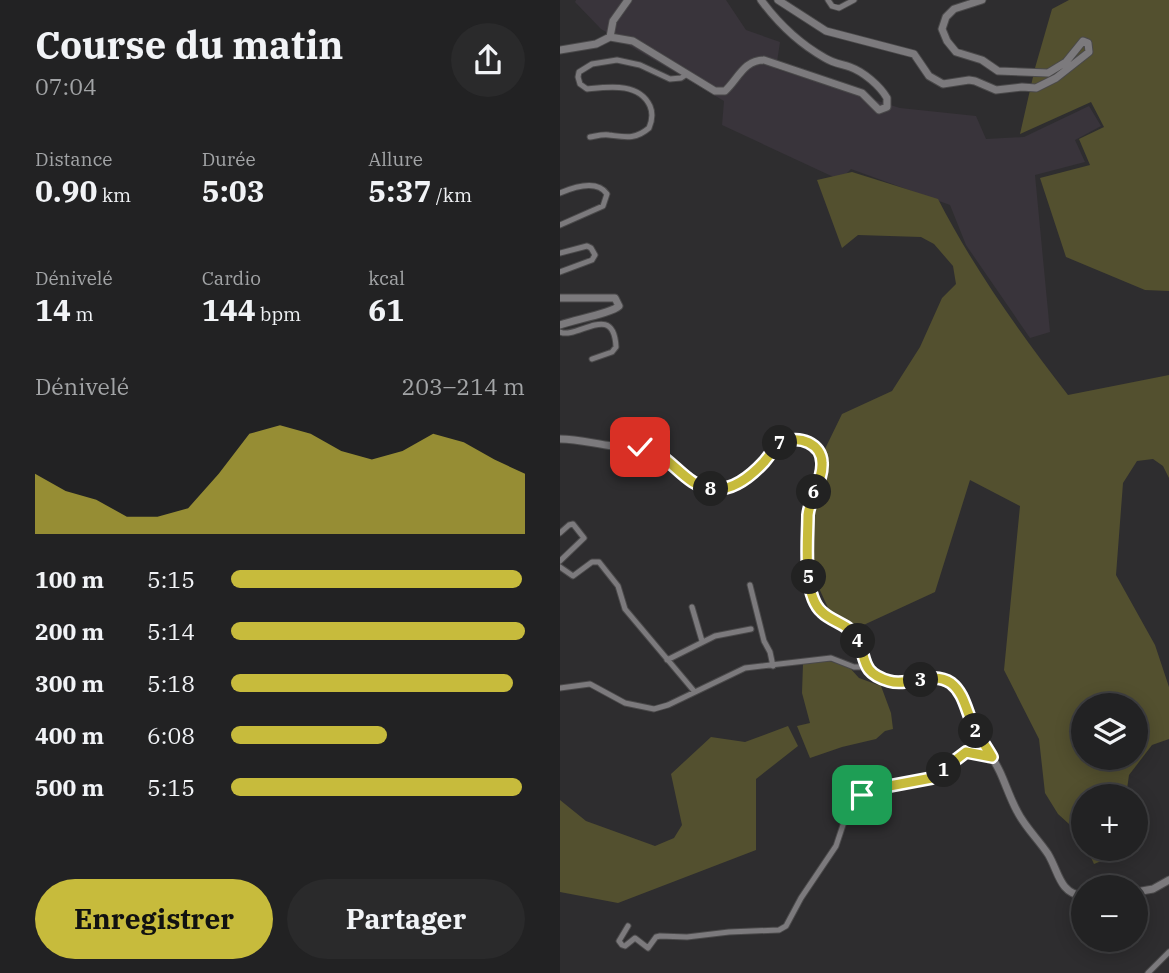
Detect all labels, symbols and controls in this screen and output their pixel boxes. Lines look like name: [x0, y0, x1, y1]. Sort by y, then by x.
text: Course du matin: [35, 20, 343, 69]
button: share: [451, 23, 525, 97]
text: 07:04: [35, 71, 97, 101]
text: Distance: [35, 147, 113, 171]
text: Durée: [202, 147, 256, 171]
text: Allure: [368, 147, 423, 171]
text: 0.90: [35, 171, 97, 210]
text: 5:03: [202, 171, 265, 210]
text: 5:37: [368, 171, 431, 210]
text: km: [97, 183, 131, 207]
text: /km: [431, 183, 472, 207]
text: Dénivelé: [35, 266, 113, 290]
text: Cardio: [202, 266, 261, 290]
text: kcal: [368, 266, 405, 290]
text: 14: [35, 290, 71, 329]
text: 144: [202, 290, 256, 329]
text: 61: [368, 290, 404, 329]
text: m: [71, 302, 94, 326]
text: bpm: [256, 302, 301, 326]
text: Dénivelé: [35, 371, 129, 401]
text: 203–214 m: [401, 371, 525, 401]
pin: [610, 417, 670, 477]
pin: 7: [762, 426, 798, 460]
icon: check: [621, 428, 659, 466]
text: 7: [774, 430, 785, 454]
pin: 8: [694, 472, 728, 506]
pin: 6: [796, 475, 832, 510]
text: 8: [705, 476, 716, 500]
text: 6: [808, 479, 819, 503]
pin: 5: [792, 560, 826, 594]
text: 100 m: [35, 564, 104, 594]
text: 5:15: [147, 564, 195, 594]
text: 5: [803, 564, 814, 588]
text: 200 m: [35, 616, 104, 646]
text: 5:14: [147, 616, 195, 646]
pin: 4: [840, 624, 876, 658]
text: 4: [852, 628, 863, 652]
pin: 3: [904, 662, 938, 698]
text: 3: [915, 667, 926, 691]
text: 300 m: [35, 668, 104, 698]
text: 5:18: [147, 668, 195, 698]
map controls: [1071, 693, 1148, 952]
button: layers: [1071, 693, 1148, 770]
pin: 2: [958, 714, 994, 748]
text: 2: [970, 718, 981, 742]
text: 400 m: [35, 720, 104, 750]
text: 6:08: [147, 720, 195, 750]
pin: 1: [926, 752, 962, 788]
text: 1: [938, 757, 949, 781]
pin: [832, 765, 892, 825]
text: 500 m: [35, 772, 104, 802]
text: 5:15: [147, 772, 195, 802]
icon: arrive: [843, 776, 881, 814]
button: +: [1071, 784, 1148, 861]
button: −: [1071, 875, 1148, 952]
button: Enregistrer: [35, 879, 273, 959]
button: Partager: [287, 879, 525, 959]

